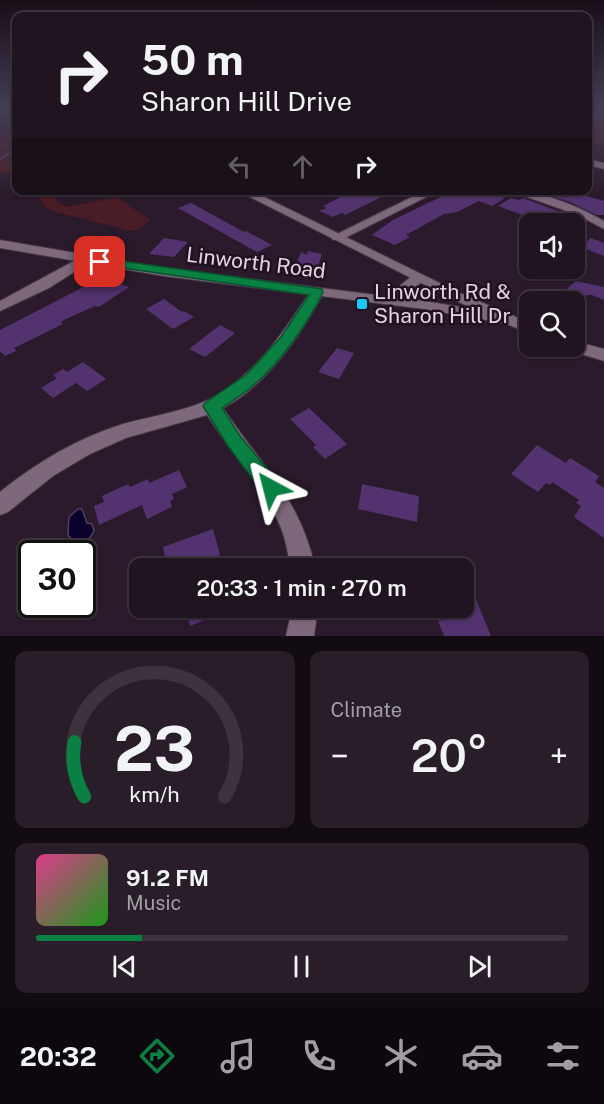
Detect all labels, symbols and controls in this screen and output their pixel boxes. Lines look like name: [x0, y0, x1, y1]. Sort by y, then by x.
text: 50 m: [141, 35, 244, 84]
icon: right: [42, 36, 120, 114]
text: Sharon Hill Drive: [141, 85, 352, 117]
icon: left: [223, 150, 256, 183]
icon: ahead: [286, 150, 319, 183]
icon: right: [349, 150, 382, 183]
map controls: [519, 213, 585, 357]
button: sound: [519, 213, 585, 279]
pin: [74, 236, 125, 287]
street label: Linworth Road: [185, 242, 327, 283]
icon: arrive: [83, 245, 116, 278]
place label: Linworth Rd & Sharon Hill Dr: [374, 279, 511, 328]
button: search: [519, 291, 585, 357]
marker: Linworth Rd & Sharon Hill Dr: [355, 297, 369, 311]
position arrow: [239, 456, 303, 520]
speed limit sign: 30: [18, 540, 96, 618]
text: 20:33 · 1 min · 270 m: [196, 575, 407, 601]
text: Climate: [331, 698, 402, 722]
text: 23: [114, 712, 195, 785]
text: 20°: [411, 729, 488, 782]
text: −: [331, 737, 349, 775]
text: +: [550, 737, 568, 775]
text: km/h: [130, 782, 180, 807]
text: 91.2 FM: [126, 865, 209, 891]
text: Music: [126, 891, 181, 915]
icon: previous: [108, 950, 141, 983]
icon: pause: [285, 950, 318, 983]
icon: next: [463, 950, 496, 983]
icon: directions: [136, 1035, 178, 1077]
icon: music: [217, 1035, 259, 1077]
icon: phone: [298, 1035, 340, 1077]
icon: climate: [380, 1035, 422, 1077]
icon: car: [461, 1035, 503, 1077]
icon: filters: [542, 1035, 584, 1077]
text: 20:32: [20, 1040, 97, 1072]

